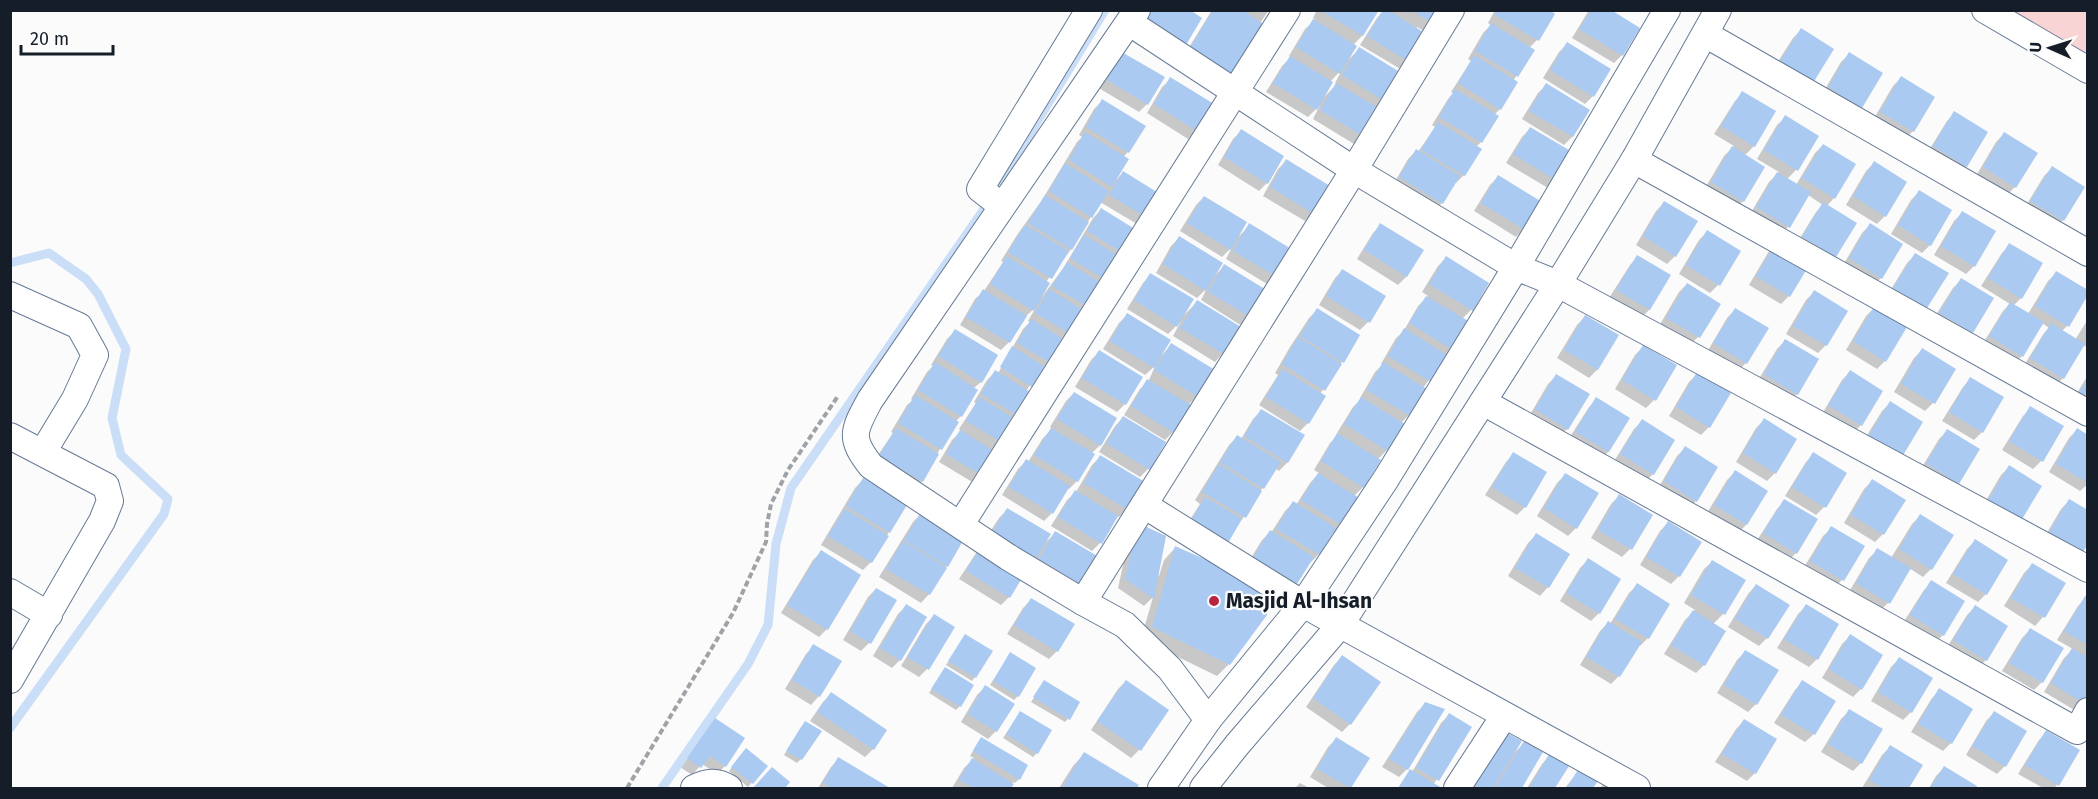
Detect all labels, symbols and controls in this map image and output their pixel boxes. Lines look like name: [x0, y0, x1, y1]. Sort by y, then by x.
scale bar: [21, 18, 112, 56]
north arrow: [2020, 18, 2080, 78]
text: 20 m: [30, 28, 69, 50]
text: U: [2026, 42, 2045, 53]
place label: Masjid Al-Ihsan: [1226, 588, 1372, 614]
marker: Masjid Al-Ihsan: [1207, 594, 1221, 608]

